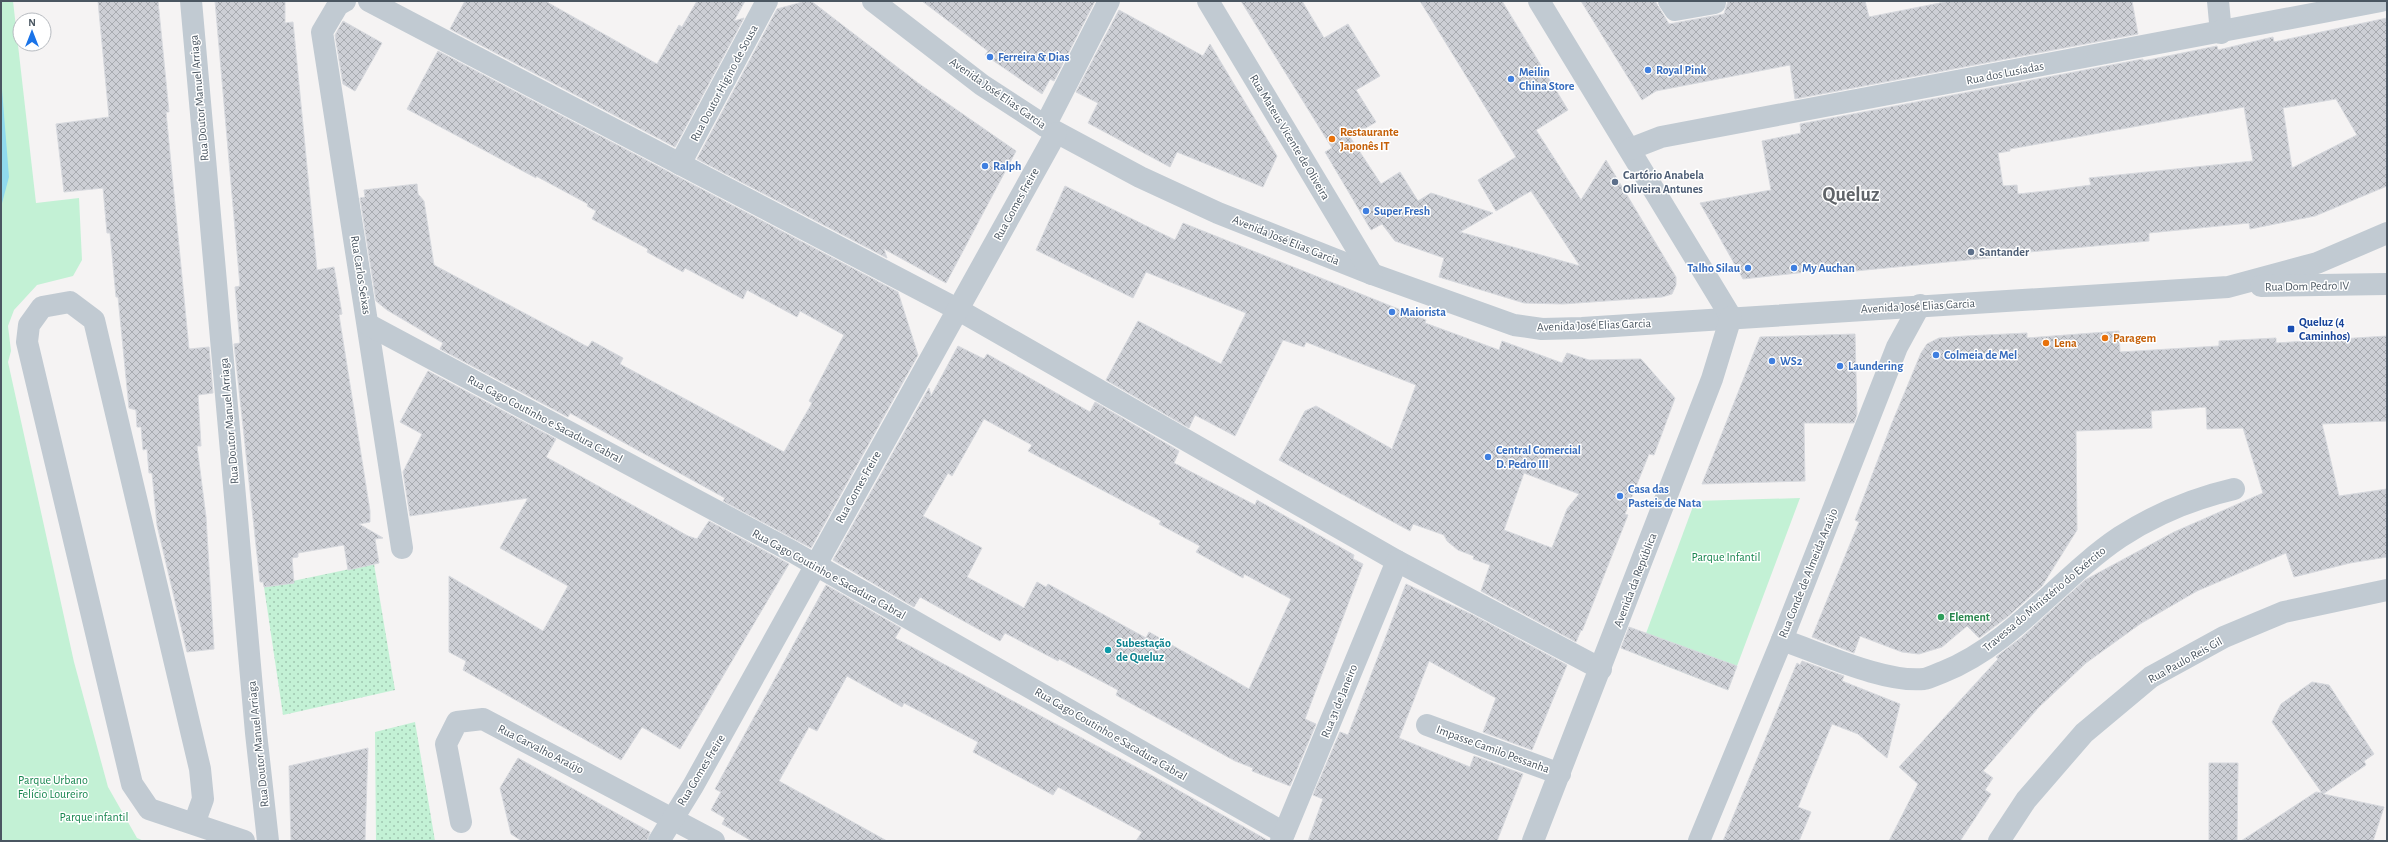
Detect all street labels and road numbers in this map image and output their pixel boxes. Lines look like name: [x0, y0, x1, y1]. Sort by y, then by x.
street label: Rua Doutor Higino de Sousa: [688, 22, 760, 143]
street label: Rua Doutor Manuel Arriaga: [187, 34, 211, 162]
street label: Avenida José Elias Garcia: [948, 55, 1049, 131]
street label: Rua dos Lusíadas: [1965, 60, 2045, 86]
street label: Rua Mateus Vicente de Oliveira: [1248, 72, 1332, 202]
street label: Rua Gomes Freire: [991, 166, 1041, 242]
street label: Avenida José Elias Garcia: [1231, 213, 1342, 267]
street label: Rua Carlos Seixas: [349, 235, 373, 315]
street label: Rua Dom Pedro IV: [2265, 279, 2349, 293]
street label: Avenida José Elias Garcia: [1861, 297, 1976, 315]
street label: Avenida José Elias Garcia: [1537, 317, 1652, 333]
street label: Rua Doutor Manuel Arriaga: [217, 357, 241, 485]
street label: Rua Gago Coutinho e Sacadura Cabral: [466, 373, 624, 465]
street label: Rua Gomes Freire: [833, 449, 883, 525]
street label: Rua Conde de Almeida Araújo: [1776, 506, 1840, 640]
street label: Rua Gago Coutinho e Sacadura Cabral: [750, 527, 908, 621]
street label: Avenida da República: [1612, 531, 1659, 629]
street label: Travessa do Ministério do Exército: [1980, 544, 2108, 654]
street label: Rua Paulo Reis Gil: [2146, 635, 2224, 685]
street label: Rua 31 de Janeiro: [1319, 662, 1359, 739]
street label: Rua Doutor Manuel Arriaga: [245, 680, 271, 808]
street label: Rua Gago Coutinho e Sacadura Cabral: [1033, 685, 1189, 783]
street label: Rua Carvalho Araújo: [496, 722, 586, 777]
street label: Impasse Camilo Pessanha: [1435, 723, 1552, 775]
street label: Rua Gomes Freire: [675, 732, 727, 808]

